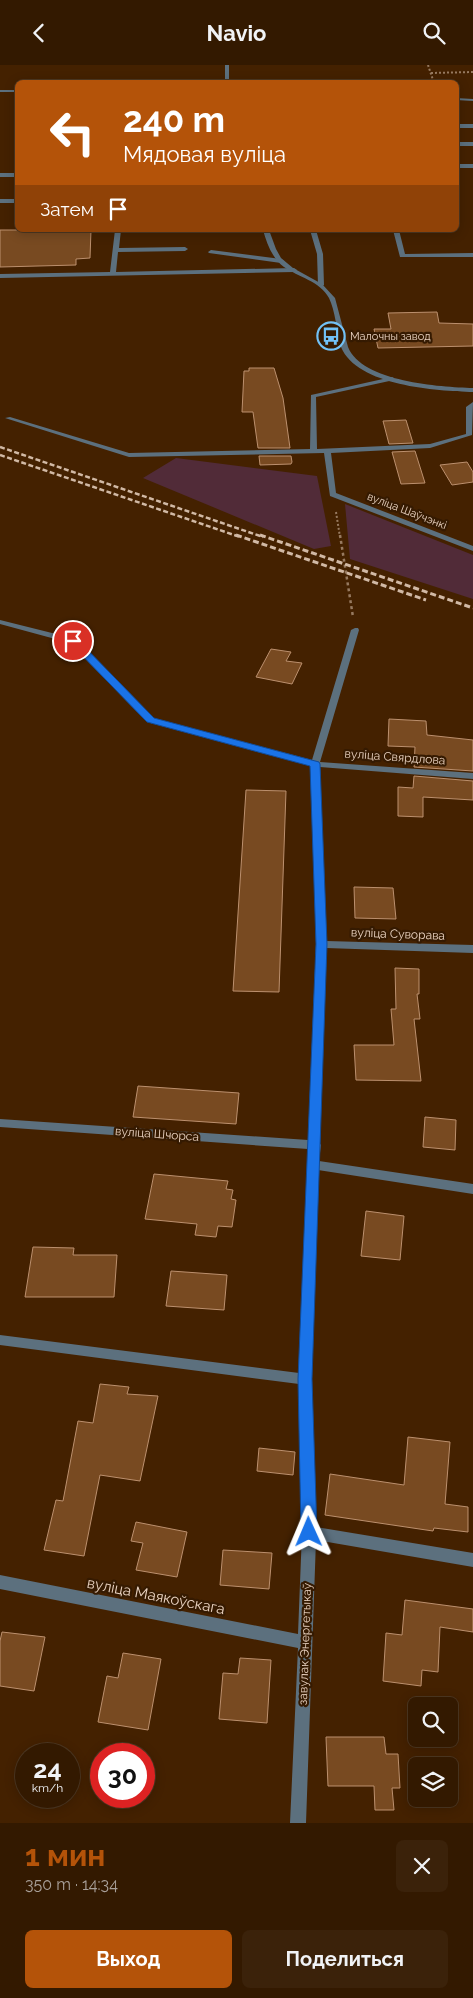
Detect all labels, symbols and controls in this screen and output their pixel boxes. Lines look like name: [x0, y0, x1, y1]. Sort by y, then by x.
icon: back: [25, 19, 53, 47]
icon: search: [420, 19, 448, 47]
text: Navio: [207, 20, 266, 46]
text: 240 m: [123, 99, 225, 140]
icon: left: [40, 100, 105, 165]
text: Мядовая вуліца: [123, 141, 286, 167]
icon: arrive: [104, 195, 132, 223]
text: Затем: [40, 198, 94, 220]
bus stop icon: Малочны завод: [316, 321, 346, 351]
place label: Малочны завод: [350, 330, 431, 343]
street label: вуліца Шаўчэнкі: [365, 490, 449, 532]
pin: [52, 620, 94, 662]
icon: arrive: [59, 627, 87, 655]
street label: вуліца Свярдлова: [344, 746, 446, 768]
street label: вуліца Суворава: [351, 925, 445, 943]
street label: вуліца Шчорса: [115, 1124, 199, 1144]
position arrow: [282, 1505, 334, 1557]
street label: вуліца Маякоўскага: [86, 1574, 226, 1618]
street label: завулак Энергетыкаў: [296, 1582, 314, 1705]
map controls: [408, 1697, 458, 1807]
button: search: [408, 1697, 458, 1747]
speed limit sign: 30: [90, 1743, 155, 1808]
text: 24: [33, 1754, 62, 1784]
button: layers: [408, 1757, 458, 1807]
text: km/h: [32, 1781, 63, 1795]
text: 1 мин: [25, 1838, 105, 1873]
button: close: [396, 1840, 448, 1892]
text: 350 m · 14:34: [25, 1875, 118, 1894]
button: Выход: [25, 1930, 232, 1988]
button: Поделиться: [242, 1930, 448, 1988]

